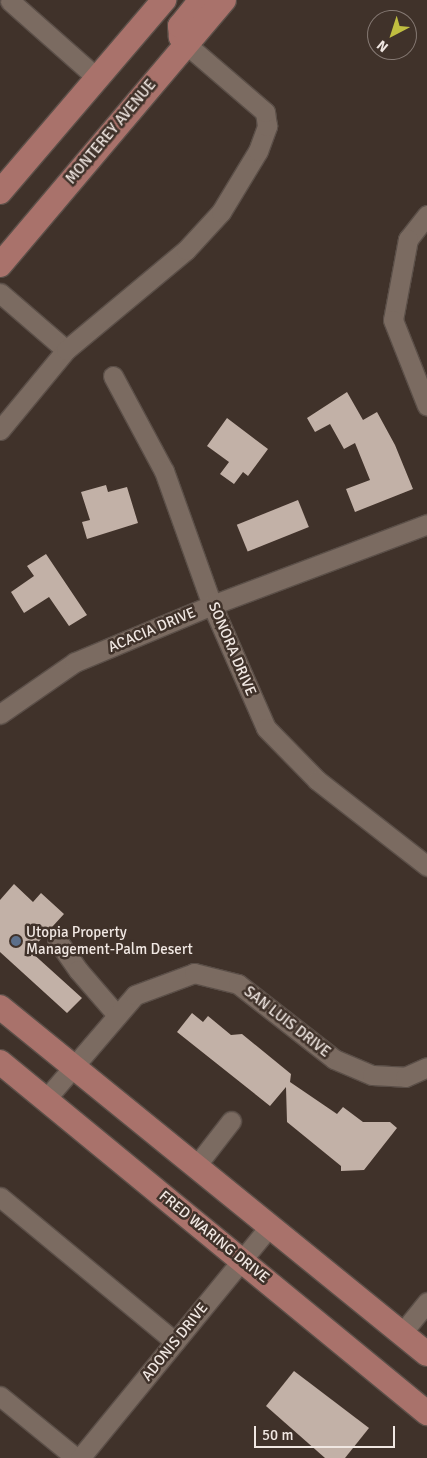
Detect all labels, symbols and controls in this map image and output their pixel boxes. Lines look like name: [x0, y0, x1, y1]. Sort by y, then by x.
north arrow: [367, 10, 417, 60]
text: N: [373, 36, 392, 56]
street label: MONTEREY AVENUE: [62, 76, 160, 188]
street label: SONORA DRIVE: [204, 599, 260, 699]
street label: ACACIA DRIVE: [106, 604, 198, 656]
place label: Utopia Property Management-Palm Desert: [26, 923, 193, 958]
marker: Utopia Property Management-Palm Desert: [10, 935, 22, 947]
street label: SAN LUIS DRIVE: [240, 983, 334, 1061]
street label: FRED WARING DRIVE: [155, 1187, 273, 1287]
street label: ADONIS DRIVE: [138, 1299, 212, 1385]
scale bar: [257, 1416, 398, 1448]
text: 50 m: [262, 1426, 293, 1444]

